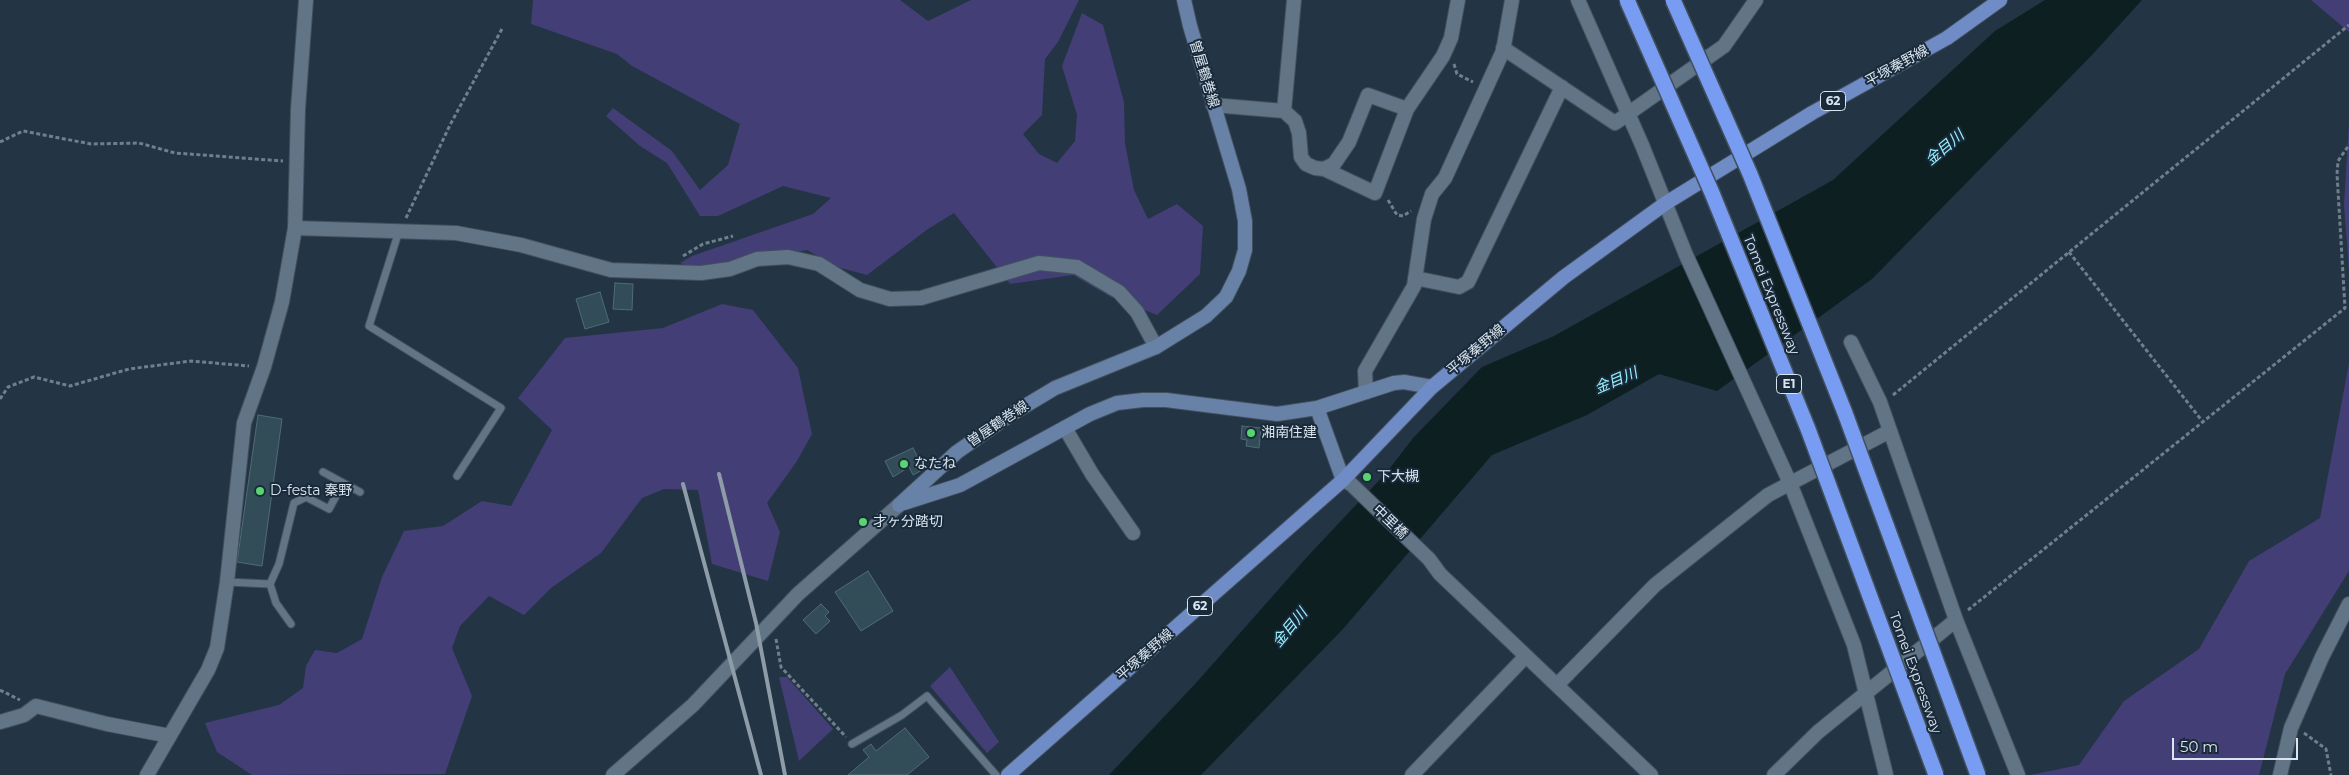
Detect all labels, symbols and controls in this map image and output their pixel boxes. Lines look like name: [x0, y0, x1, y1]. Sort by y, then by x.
street label: 曽屋鶴巻線: [1186, 38, 1222, 110]
street label: 平塚秦野線: [1862, 42, 1932, 90]
road number: 62: [1820, 92, 1846, 110]
water label: 金目川: [1922, 127, 1968, 169]
street label: Tomei Expressway: [1739, 233, 1803, 357]
street label: 平塚秦野線: [1444, 321, 1508, 379]
water label: 金目川: [1592, 364, 1640, 398]
road number: E1: [1776, 374, 1802, 394]
street label: 曽屋鶴巻線: [964, 397, 1032, 451]
place label: 湘南住建: [1261, 425, 1317, 441]
marker: 湘南住建: [1245, 427, 1257, 439]
place label: なたね: [914, 456, 956, 472]
marker: なたね: [898, 458, 910, 470]
place label: 下大槻: [1377, 469, 1419, 485]
marker: 下大槻: [1361, 471, 1373, 483]
place label: D-festa 秦野: [270, 483, 352, 499]
marker: D-festa 秦野: [254, 485, 266, 497]
street label: 中里橋: [1369, 501, 1411, 543]
place label: 才ヶ分踏切: [873, 514, 943, 530]
marker: 才ヶ分踏切: [857, 516, 869, 528]
road number: 62: [1188, 596, 1212, 616]
water label: 金目川: [1269, 605, 1311, 651]
street label: Tomei Expressway: [1885, 610, 1945, 736]
street label: 平塚秦野線: [1113, 626, 1177, 684]
scale bar: [2174, 728, 2300, 760]
text: 50 m: [2180, 737, 2218, 756]

